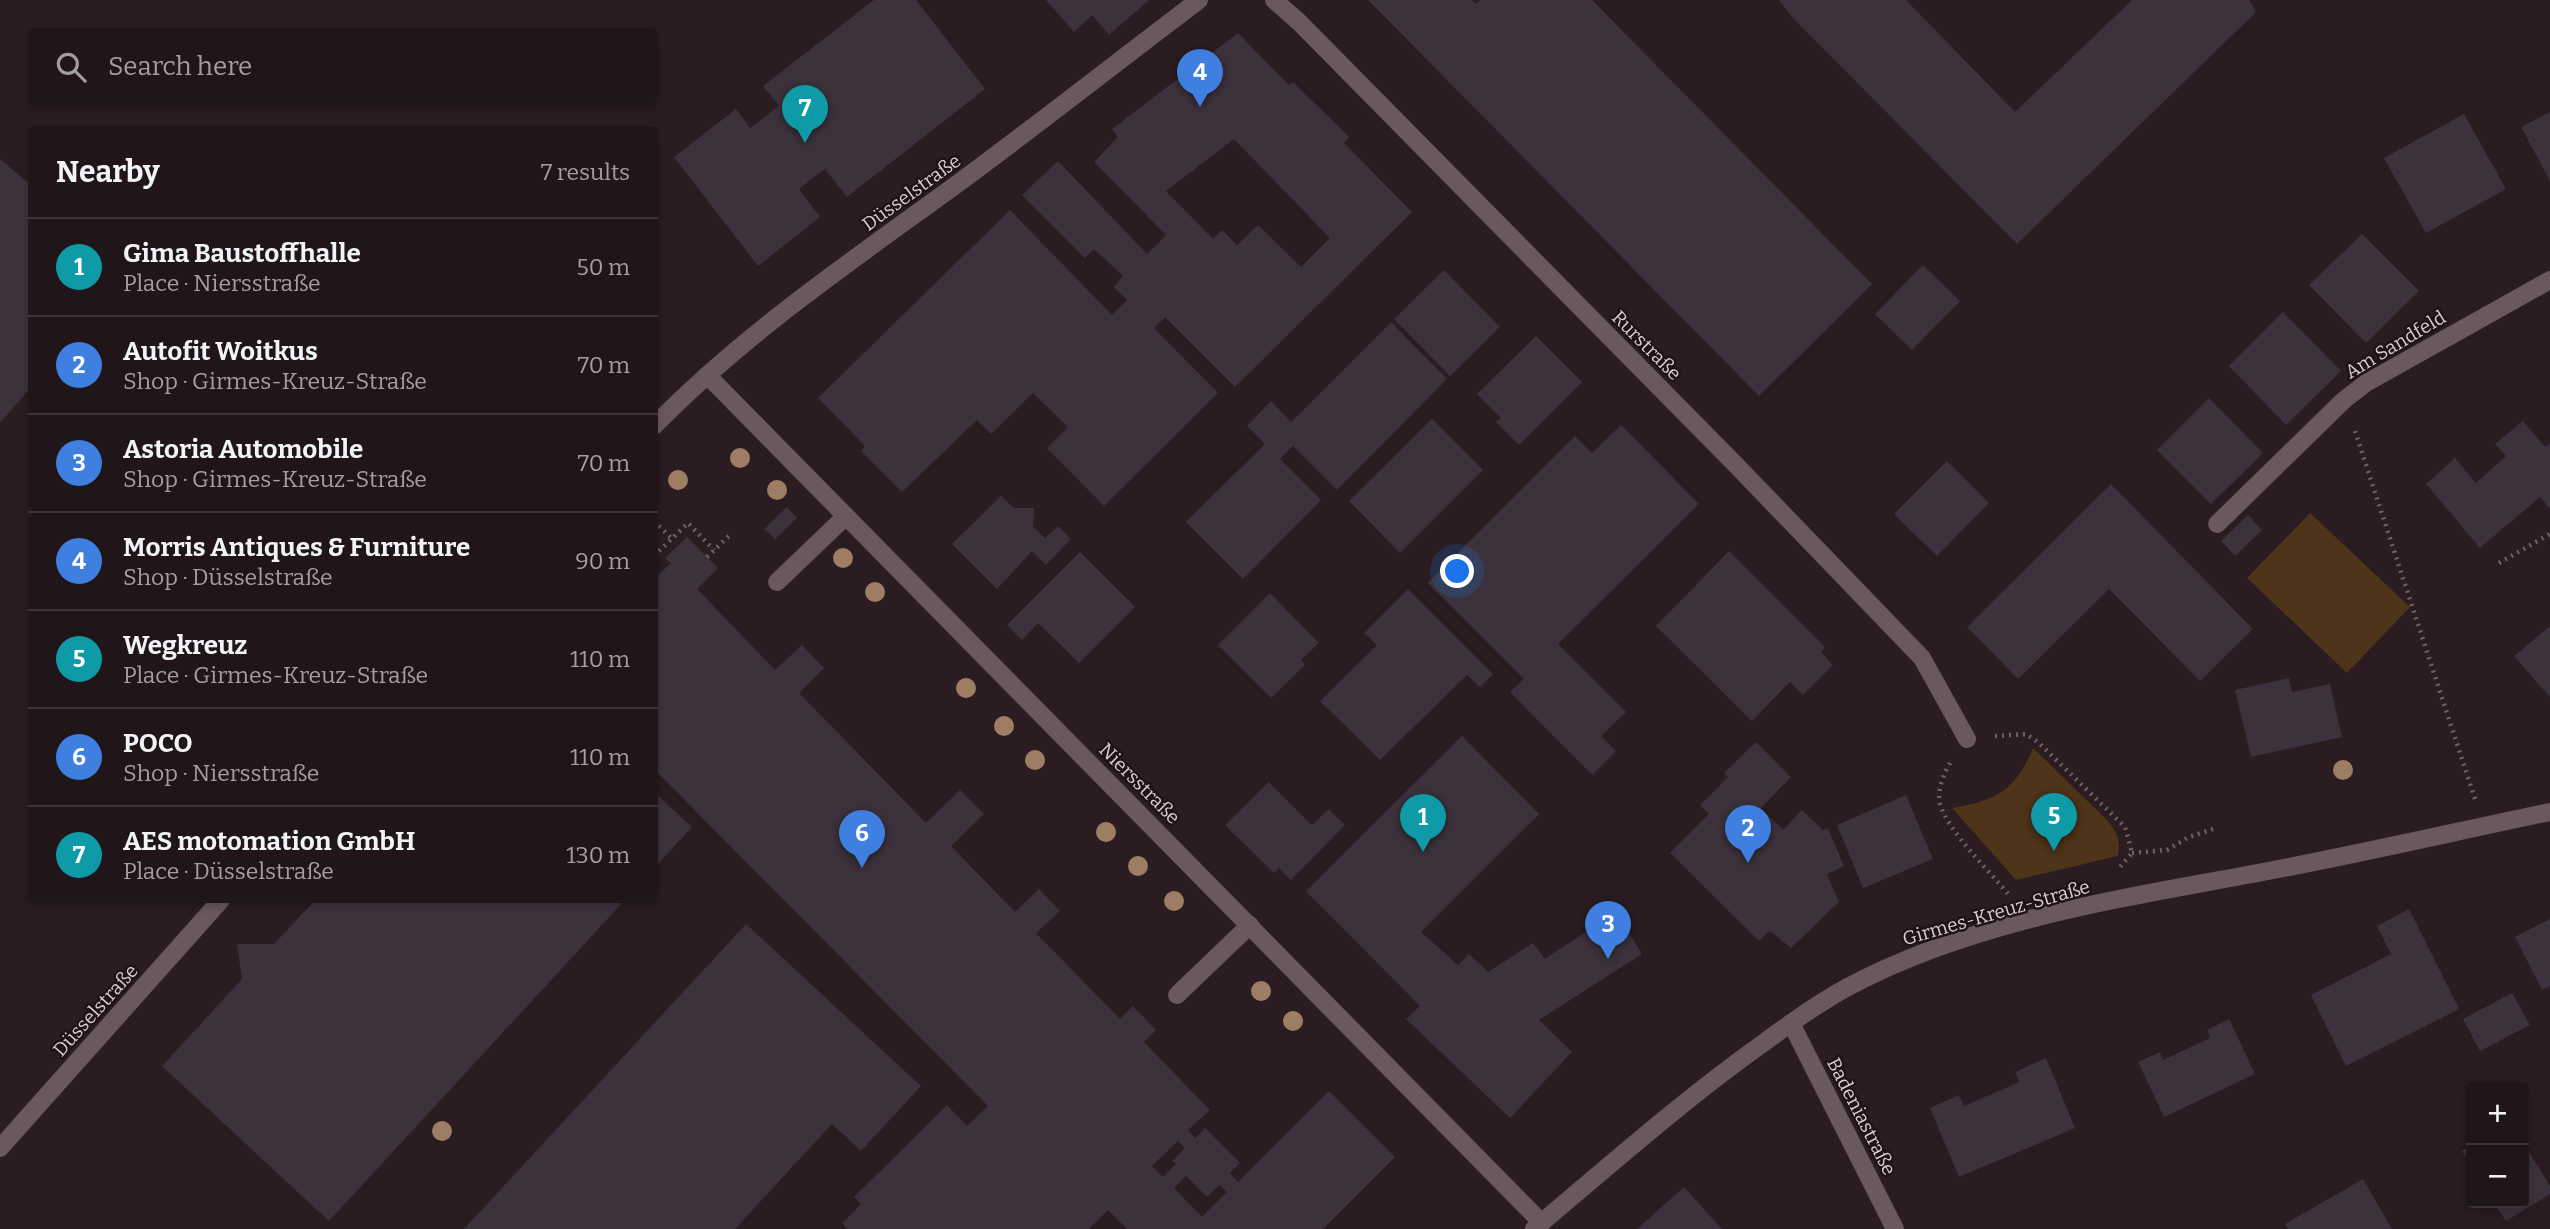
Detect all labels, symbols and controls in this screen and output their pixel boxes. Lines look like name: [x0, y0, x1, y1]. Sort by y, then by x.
search box: [28, 28, 658, 105]
icon: search: [52, 48, 90, 86]
pin: 4: [1177, 49, 1223, 107]
text: Search here: [108, 51, 252, 82]
pin: 7: [782, 85, 828, 143]
street label: Düsselstraße: [858, 149, 965, 236]
text: Nearby: [56, 154, 160, 190]
text: 7 results: [541, 158, 630, 186]
text: Gima Baustoffhalle: [123, 238, 361, 269]
text: 1: [74, 253, 84, 281]
text: 50 m: [576, 253, 630, 281]
text: Place · Niersstraße: [123, 269, 320, 297]
street label: Am Sandfeld: [2341, 305, 2450, 383]
street label: Rurstraße: [1607, 306, 1686, 385]
text: Autofit Woitkus: [123, 336, 318, 367]
text: 2: [73, 351, 85, 379]
text: 70 m: [578, 351, 630, 379]
text: Shop · Girmes-Kreuz-Straße: [123, 367, 427, 395]
text: Astoria Automobile: [123, 434, 363, 465]
text: 3: [72, 449, 86, 477]
text: 70 m: [578, 449, 630, 477]
text: Shop · Girmes-Kreuz-Straße: [123, 465, 427, 493]
text: Morris Antiques & Furniture: [123, 532, 470, 563]
text: 4: [72, 547, 86, 575]
text: 90 m: [575, 547, 630, 575]
your location: [1440, 554, 1474, 588]
text: Shop · Düsselstraße: [123, 563, 333, 591]
text: Wegkreuz: [123, 630, 247, 661]
text: 5: [73, 645, 85, 673]
text: 110 m: [570, 645, 630, 673]
text: Place · Girmes-Kreuz-Straße: [123, 661, 428, 689]
text: POCO: [123, 728, 193, 759]
street label: Niersstraße: [1094, 738, 1185, 829]
text: 6: [72, 743, 86, 771]
text: 110 m: [570, 743, 630, 771]
text: Shop · Niersstraße: [123, 759, 319, 787]
pin: 5: [2031, 793, 2077, 851]
pin: 1: [1400, 794, 1446, 852]
pin: 2: [1725, 805, 1771, 863]
pin: 6: [839, 810, 885, 868]
text: AES motomation GmbH: [123, 826, 415, 857]
text: 7: [73, 841, 85, 869]
text: 130 m: [566, 841, 630, 869]
text: Place · Düsselstraße: [123, 857, 334, 885]
street label: Girmes-Kreuz-Straße: [1900, 875, 2092, 950]
pin: 3: [1585, 901, 1631, 959]
street label: Düsselstraße: [48, 960, 143, 1061]
street label: Badeniastraße: [1822, 1054, 1901, 1179]
map controls: [2466, 1082, 2529, 1208]
button: +: [2466, 1082, 2529, 1145]
button: −: [2466, 1145, 2529, 1208]

